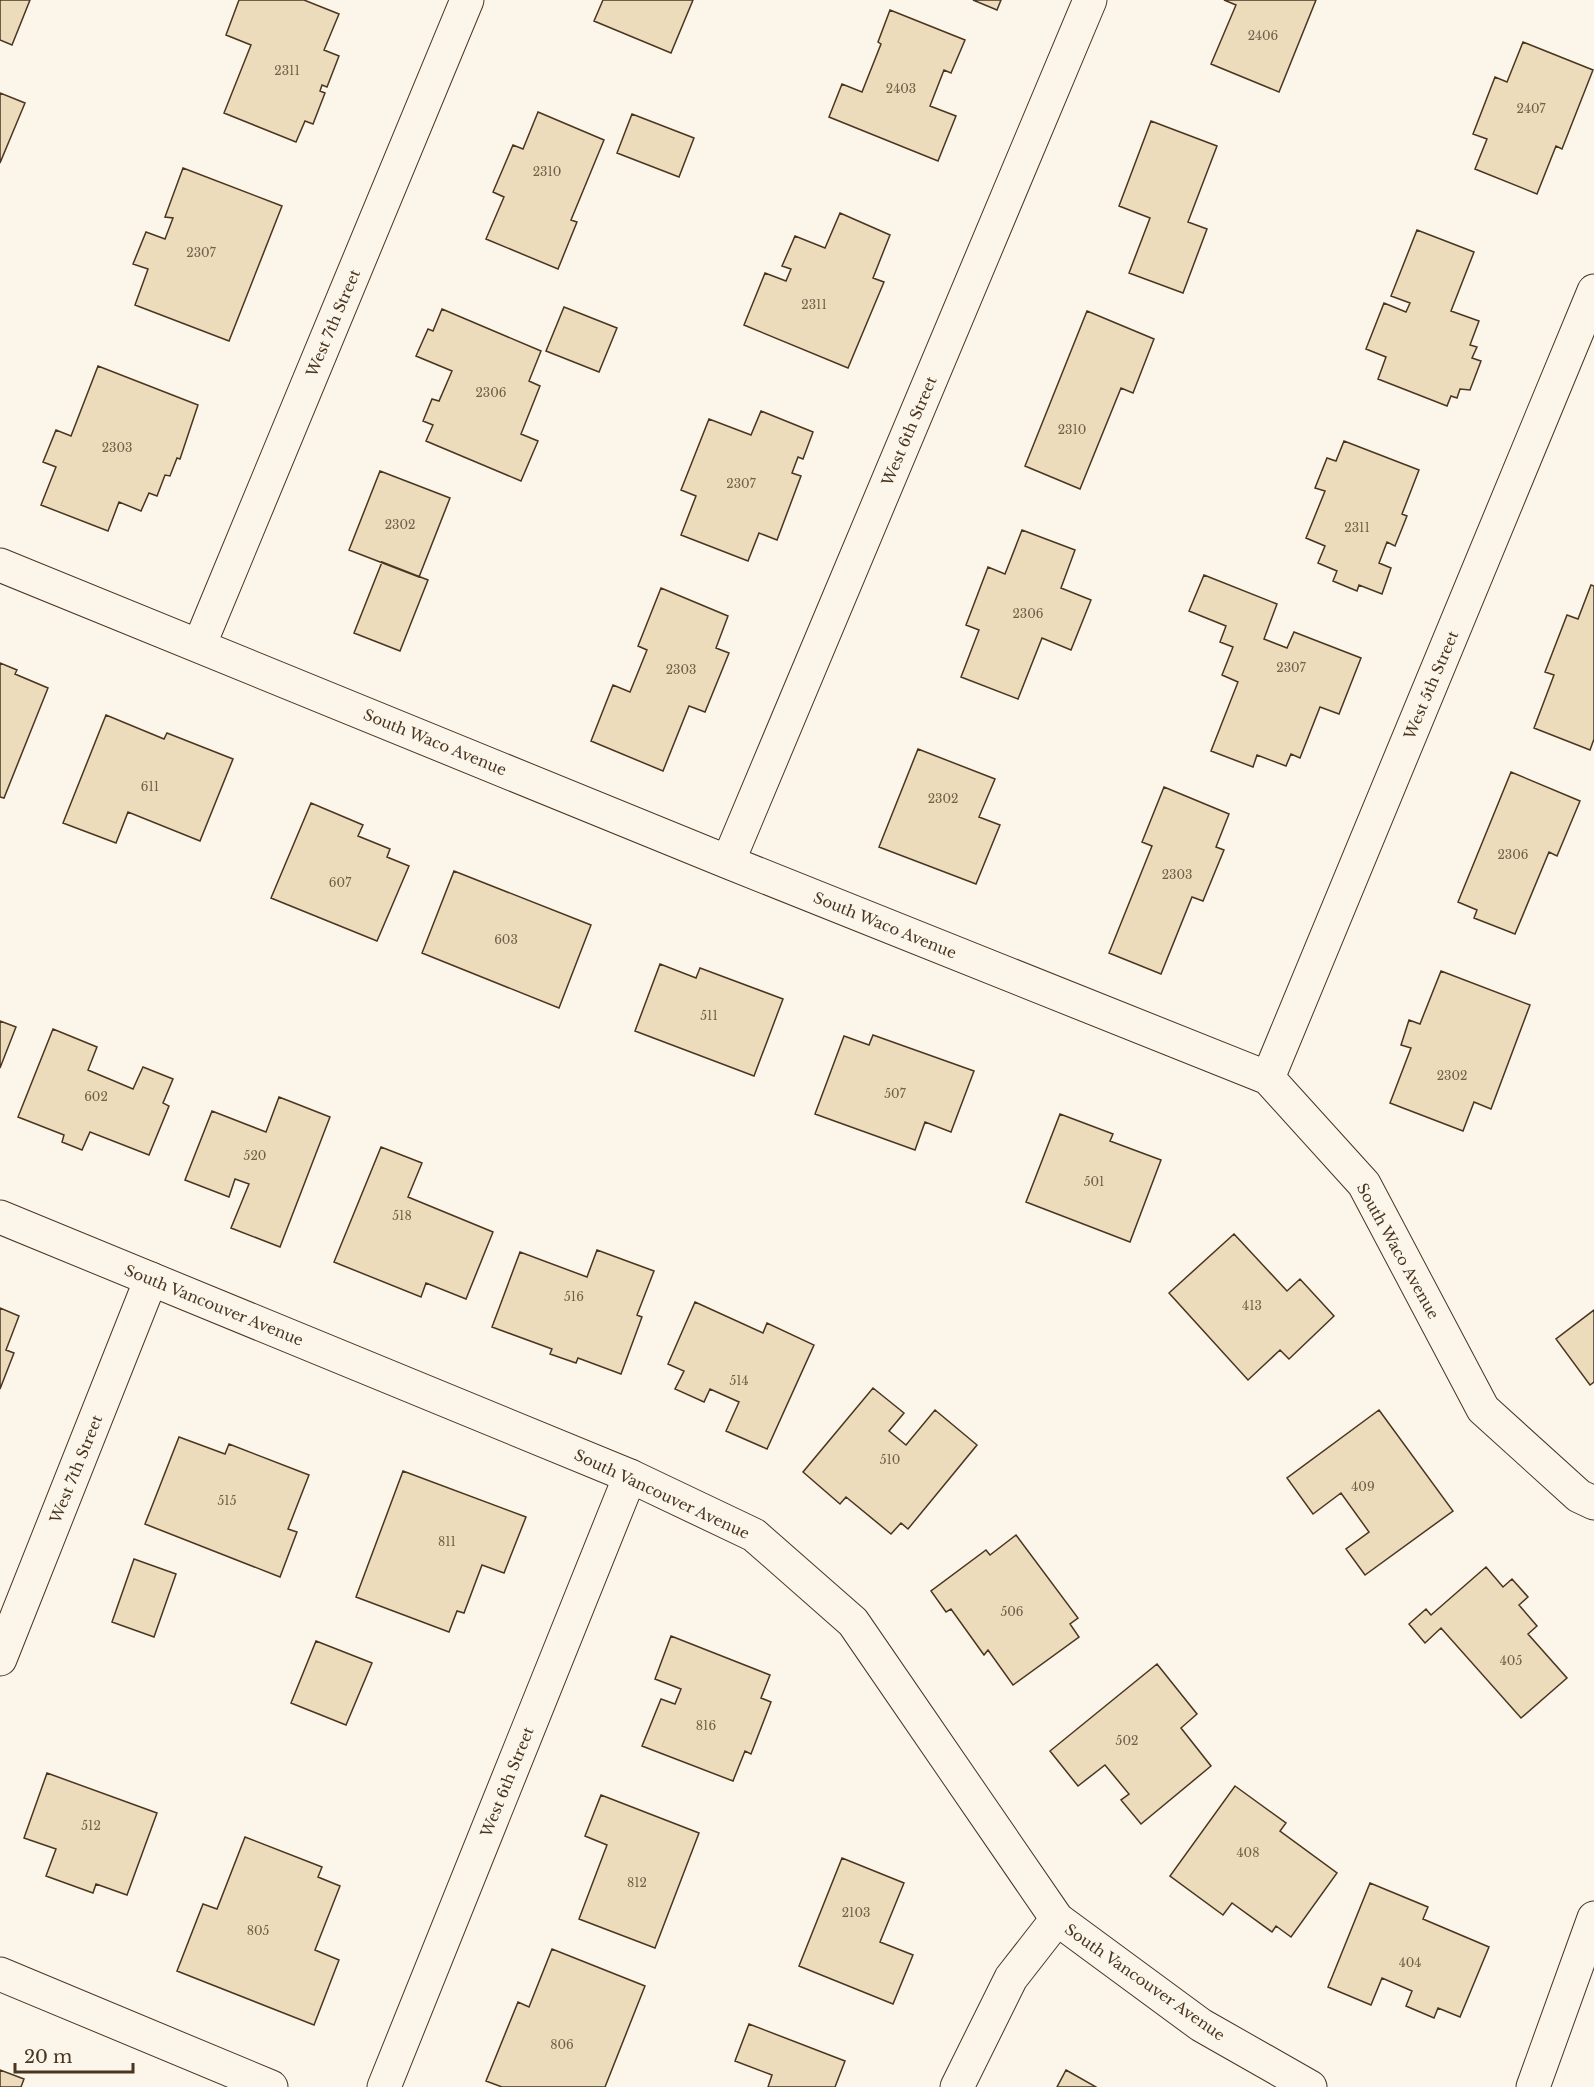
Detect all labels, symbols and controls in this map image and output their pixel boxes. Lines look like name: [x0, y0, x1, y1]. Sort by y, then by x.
house number: 2406: [1248, 28, 1279, 43]
house number: 2311: [274, 63, 300, 78]
house number: 2403: [886, 81, 916, 96]
house number: 2407: [1516, 101, 1546, 116]
house number: 2310: [533, 164, 561, 179]
house number: 2307: [186, 245, 217, 260]
street label: West 7th Street: [301, 266, 364, 380]
house number: 2311: [801, 297, 827, 312]
street label: West 6th Street: [877, 373, 941, 489]
house number: 2306: [475, 385, 507, 400]
house number: 2310: [1058, 422, 1086, 437]
house number: 2303: [102, 440, 132, 455]
house number: 2307: [726, 476, 757, 491]
house number: 2302: [385, 517, 415, 532]
house number: 2311: [1344, 520, 1370, 535]
house number: 2306: [1012, 606, 1044, 621]
street label: West 5th Street: [1399, 628, 1462, 743]
house number: 2307: [1276, 660, 1307, 675]
house number: 2303: [666, 662, 696, 677]
street label: South Waco Avenue: [361, 705, 509, 779]
house number: 611: [141, 779, 159, 794]
house number: 2302: [928, 791, 958, 806]
house number: 2306: [1497, 847, 1529, 862]
house number: 2303: [1162, 867, 1192, 882]
house number: 607: [329, 875, 352, 890]
street label: South Waco Avenue: [811, 888, 959, 962]
house number: 603: [494, 932, 518, 947]
house number: 511: [700, 1008, 718, 1023]
house number: 2302: [1437, 1068, 1467, 1083]
house number: 507: [884, 1086, 907, 1101]
house number: 602: [84, 1089, 108, 1104]
house number: 520: [244, 1148, 266, 1163]
house number: 501: [1084, 1174, 1104, 1189]
street label: South Waco Avenue: [1353, 1180, 1443, 1322]
house number: 518: [392, 1208, 412, 1223]
street label: South Vancouver Avenue: [122, 1260, 306, 1350]
house number: 516: [564, 1289, 584, 1304]
house number: 413: [1242, 1298, 1262, 1313]
house number: 514: [729, 1373, 749, 1388]
street label: West 7th Street: [45, 1412, 106, 1527]
street label: South Vancouver Avenue: [571, 1445, 753, 1543]
house number: 510: [880, 1452, 900, 1467]
house number: 409: [1351, 1479, 1375, 1494]
house number: 515: [218, 1493, 237, 1508]
house number: 811: [438, 1534, 456, 1549]
house number: 506: [1000, 1604, 1024, 1619]
house number: 405: [1500, 1653, 1522, 1668]
house number: 816: [696, 1718, 716, 1733]
street label: West 6th Street: [476, 1724, 538, 1841]
house number: 502: [1116, 1733, 1138, 1748]
house number: 512: [81, 1818, 101, 1833]
house number: 408: [1237, 1845, 1259, 1860]
house number: 812: [627, 1875, 647, 1890]
house number: 2103: [842, 1905, 870, 1920]
street label: South Vancouver Avenue: [1061, 1919, 1229, 2045]
house number: 805: [247, 1923, 270, 1938]
house number: 404: [1399, 1955, 1421, 1970]
scale bar: [15, 2036, 134, 2074]
house number: 806: [550, 2037, 574, 2052]
text: 20 m: [24, 2046, 72, 2068]

